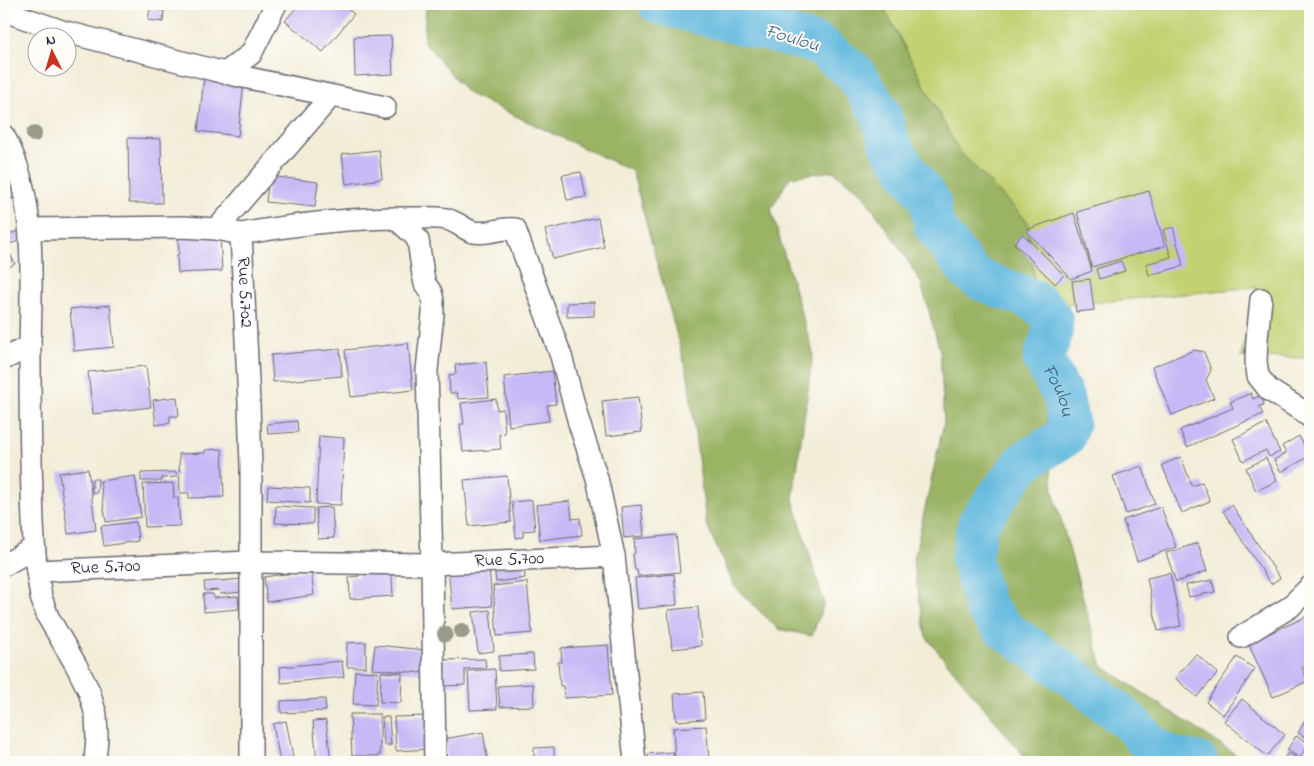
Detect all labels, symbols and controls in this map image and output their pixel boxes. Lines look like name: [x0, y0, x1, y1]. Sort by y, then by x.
water label: Foulou: [762, 18, 823, 60]
north arrow: [28, 28, 78, 78]
text: N: [45, 30, 57, 51]
street label: Rue 5.702: [229, 256, 258, 328]
water label: Foulou: [1035, 359, 1081, 419]
street label: Rue 5.700: [474, 546, 545, 575]
street label: Rue 5.700: [70, 554, 141, 583]

